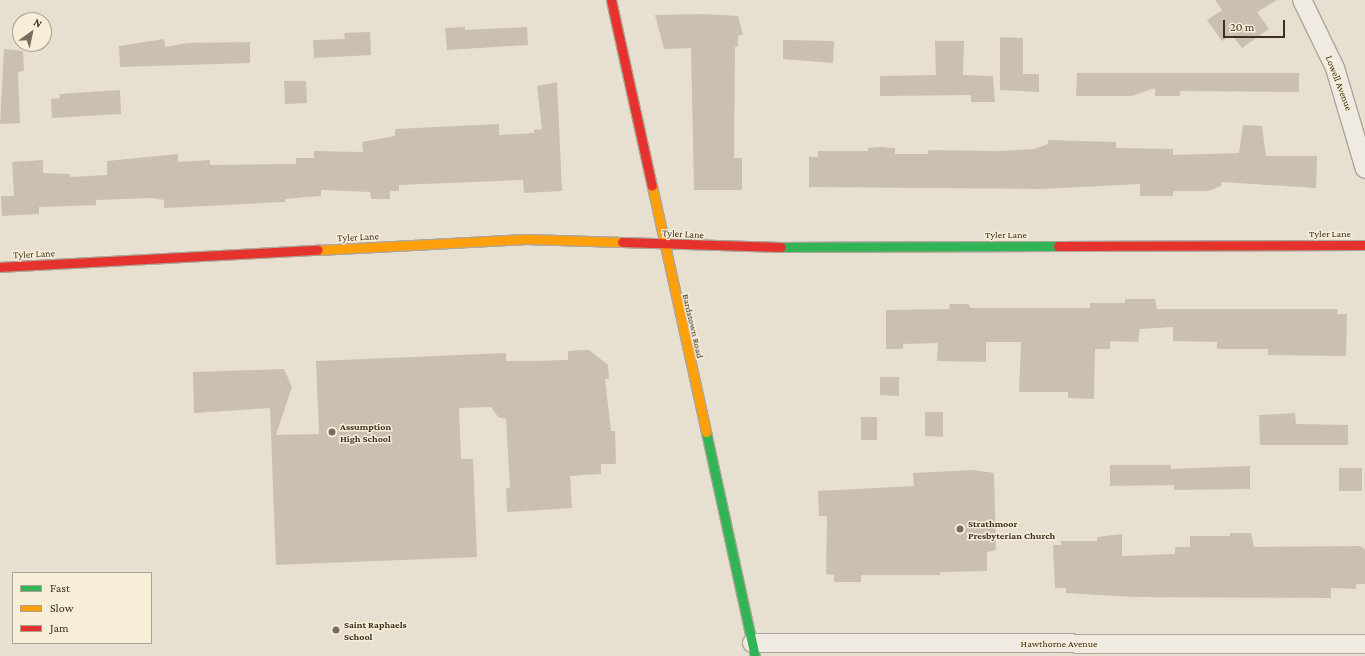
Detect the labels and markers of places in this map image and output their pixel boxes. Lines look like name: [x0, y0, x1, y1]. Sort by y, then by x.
place label: Assumption High School: [340, 420, 391, 444]
marker: Assumption High School: [327, 427, 337, 437]
place label: Strathmoor Presbyterian Church: [968, 517, 1055, 540]
marker: Strathmoor Presbyterian Church: [955, 524, 965, 534]
place label: Saint Raphaels School: [344, 618, 407, 642]
marker: Saint Raphaels School: [331, 625, 341, 635]

